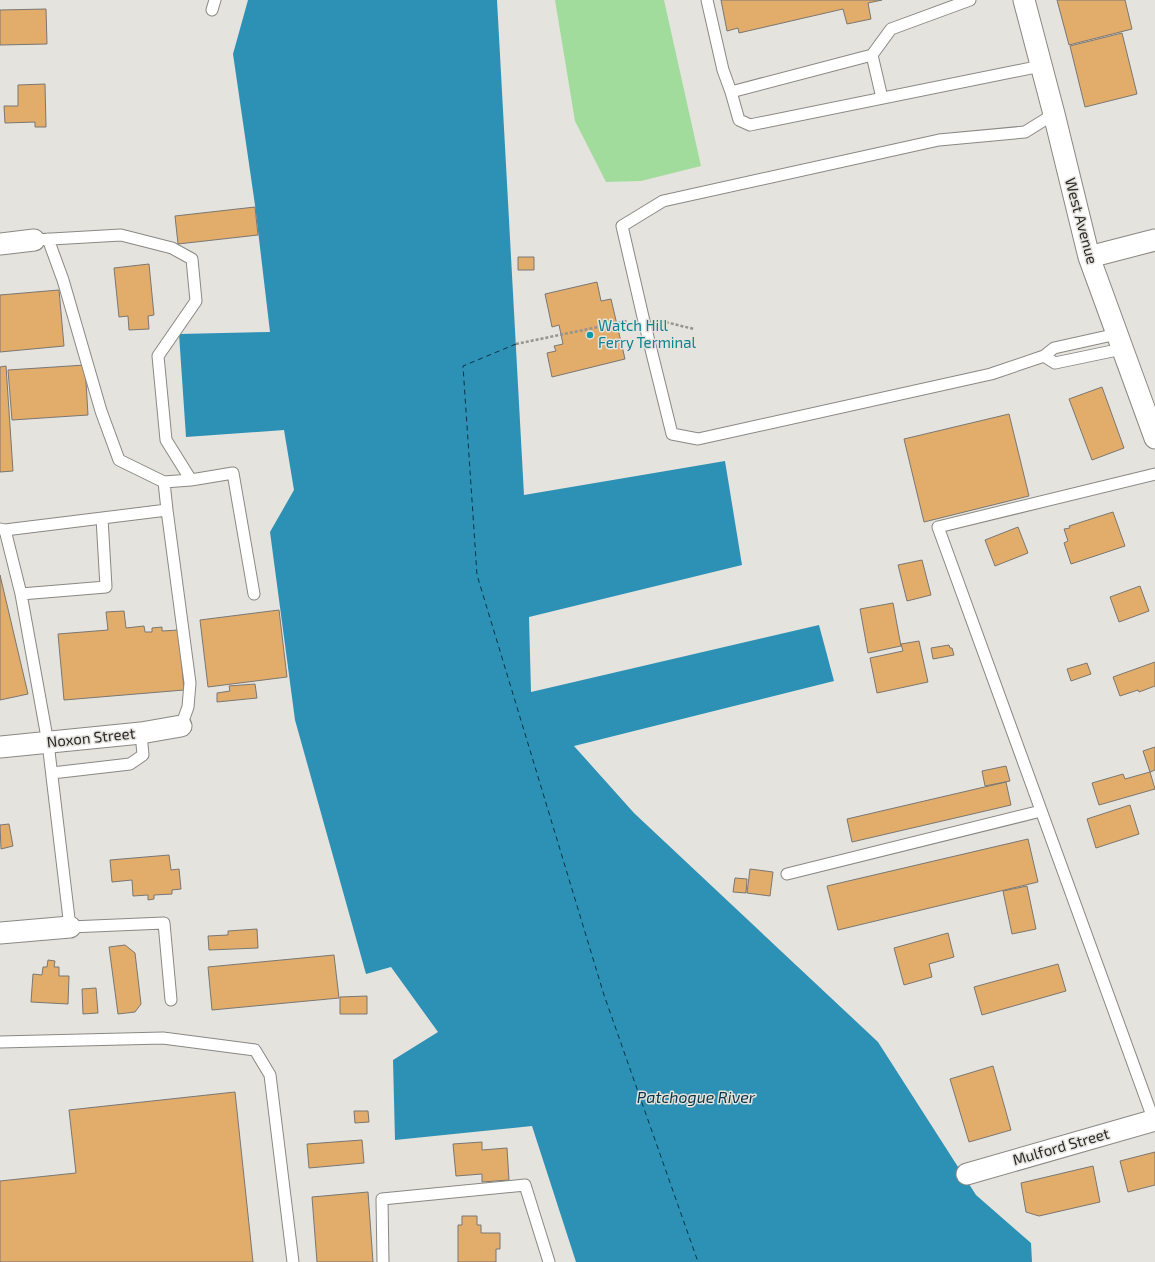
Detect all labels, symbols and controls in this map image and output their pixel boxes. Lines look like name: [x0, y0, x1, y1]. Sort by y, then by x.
street label: West Avenue: [1062, 176, 1102, 266]
place label: Watch Hill Ferry Terminal: [598, 316, 696, 351]
marker: Watch Hill Ferry Terminal: [585, 330, 595, 340]
street label: Noxon Street: [46, 723, 136, 751]
water label: Patchogue River: [637, 1087, 756, 1106]
street label: Mulford Street: [1010, 1124, 1111, 1168]

